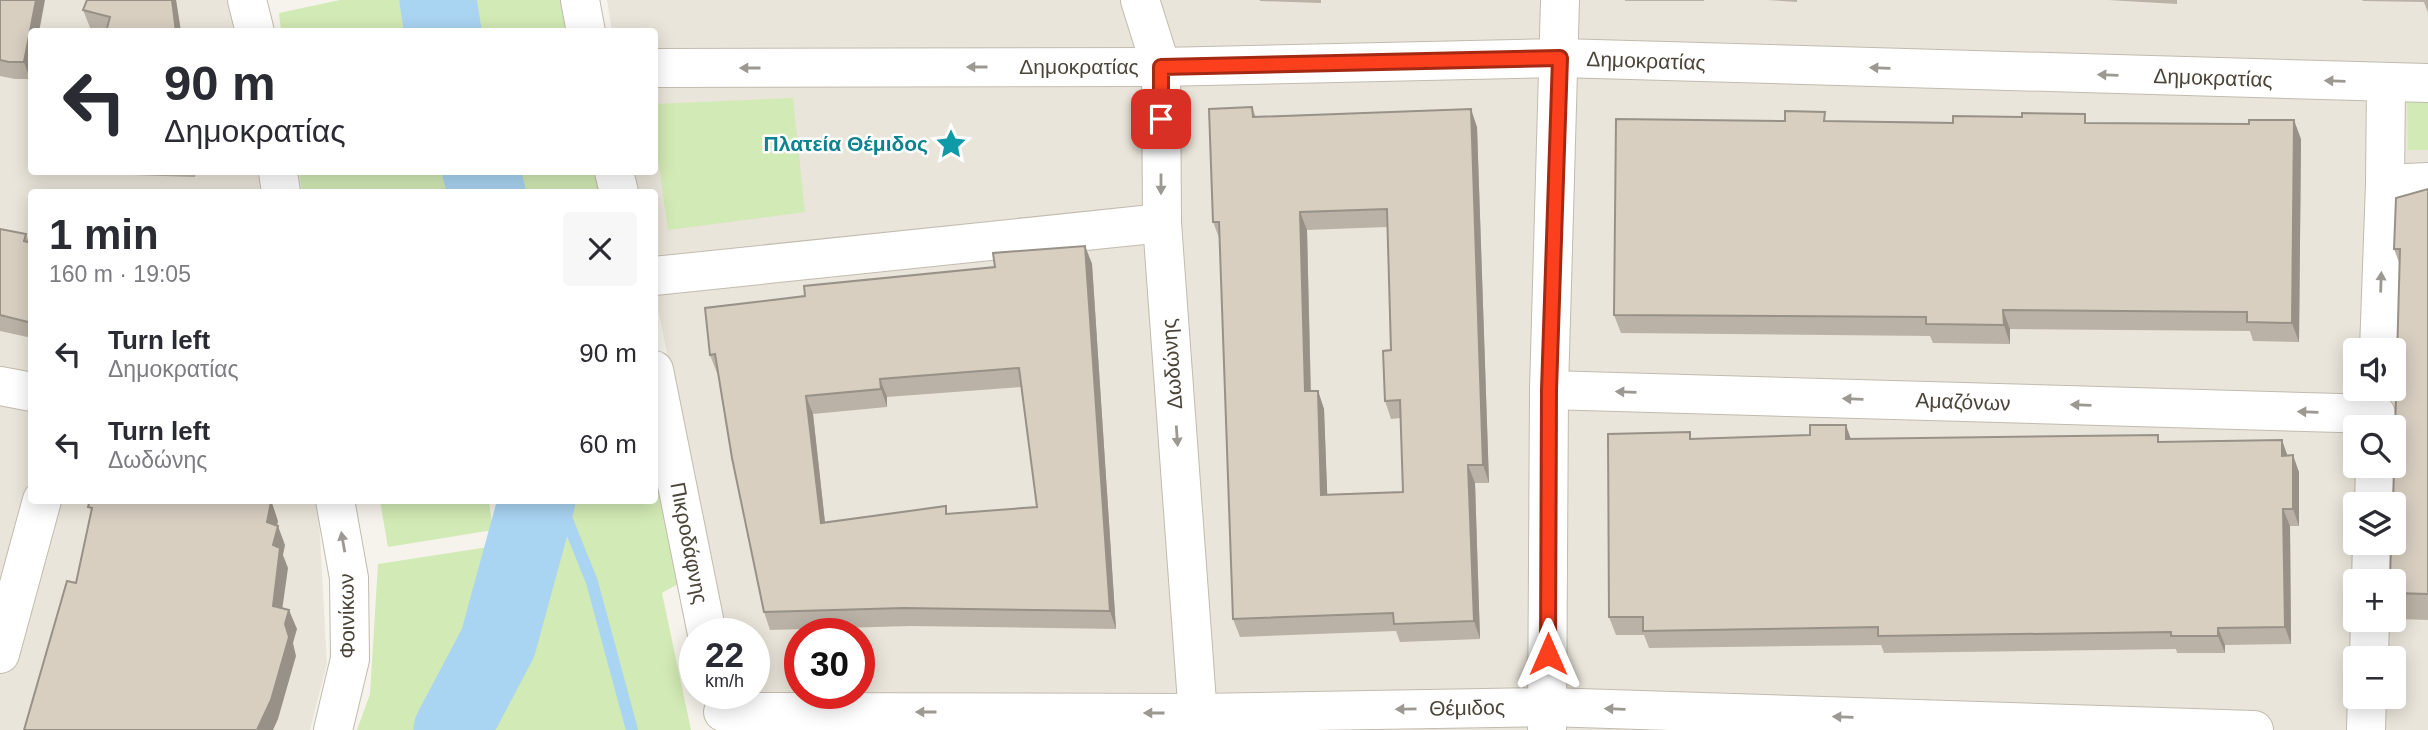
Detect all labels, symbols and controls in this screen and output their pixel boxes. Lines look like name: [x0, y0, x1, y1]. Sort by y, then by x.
street label: Δημοκρατίας: [1586, 47, 1706, 74]
street label: Δημοκρατίας: [1019, 55, 1139, 78]
icon: left: [49, 56, 140, 147]
text: 90 m: [164, 56, 276, 110]
one-way arrow: [966, 61, 988, 73]
one-way arrow: [738, 62, 760, 74]
one-way arrow: [1869, 62, 1891, 74]
street label: Δημοκρατίας: [2153, 64, 2273, 91]
one-way arrow: [2097, 69, 2119, 80]
one-way arrow: [2324, 76, 2346, 87]
pin: [1131, 89, 1191, 149]
icon: arrive: [1142, 100, 1180, 138]
text: Δημοκρατίας: [164, 113, 346, 149]
place icon: Πλατεία Θέμιδος: [934, 127, 968, 161]
place label: Πλατεία Θέμιδος: [764, 132, 928, 156]
one-way arrow: [1155, 174, 1167, 196]
text: 1 min: [49, 211, 159, 258]
button: close: [563, 212, 637, 286]
text: 160 m · 19:05: [49, 261, 191, 287]
one-way arrow: [2376, 271, 2387, 293]
street label: Δωδώνης: [1157, 318, 1186, 410]
text: Turn left: [108, 325, 210, 355]
icon: left: [49, 335, 87, 373]
text: 90 m: [579, 338, 637, 368]
map controls: [2343, 338, 2406, 709]
button: sound: [2343, 338, 2406, 401]
text: Δημοκρατίας: [108, 356, 239, 382]
one-way arrow: [1615, 386, 1637, 398]
street label: Αμαζόνων: [1915, 388, 2011, 415]
one-way arrow: [1842, 393, 1864, 404]
one-way arrow: [2070, 400, 2092, 411]
one-way arrow: [2297, 406, 2319, 418]
button: search: [2343, 415, 2406, 478]
text: Turn left: [108, 416, 210, 446]
one-way arrow: [1172, 425, 1183, 447]
icon: left: [49, 426, 87, 464]
text: 60 m: [579, 429, 637, 459]
text: Δωδώνης: [108, 447, 207, 473]
street label: Πικροδάφνης: [666, 480, 713, 606]
button: layers: [2343, 492, 2406, 555]
one-way arrow: [337, 531, 348, 553]
button: +: [2343, 569, 2406, 632]
street label: Φοινίκων: [334, 573, 359, 659]
position arrow: [1511, 617, 1585, 691]
speed limit sign: 30: [784, 618, 875, 709]
text: 22: [705, 635, 744, 674]
button: −: [2343, 646, 2406, 709]
text: km/h: [705, 671, 744, 691]
street label: Θέμιδος: [1429, 695, 1505, 720]
one-way arrow: [1395, 704, 1417, 715]
one-way arrow: [1604, 704, 1626, 715]
one-way arrow: [915, 706, 937, 718]
one-way arrow: [1143, 707, 1165, 719]
one-way arrow: [1831, 711, 1853, 722]

